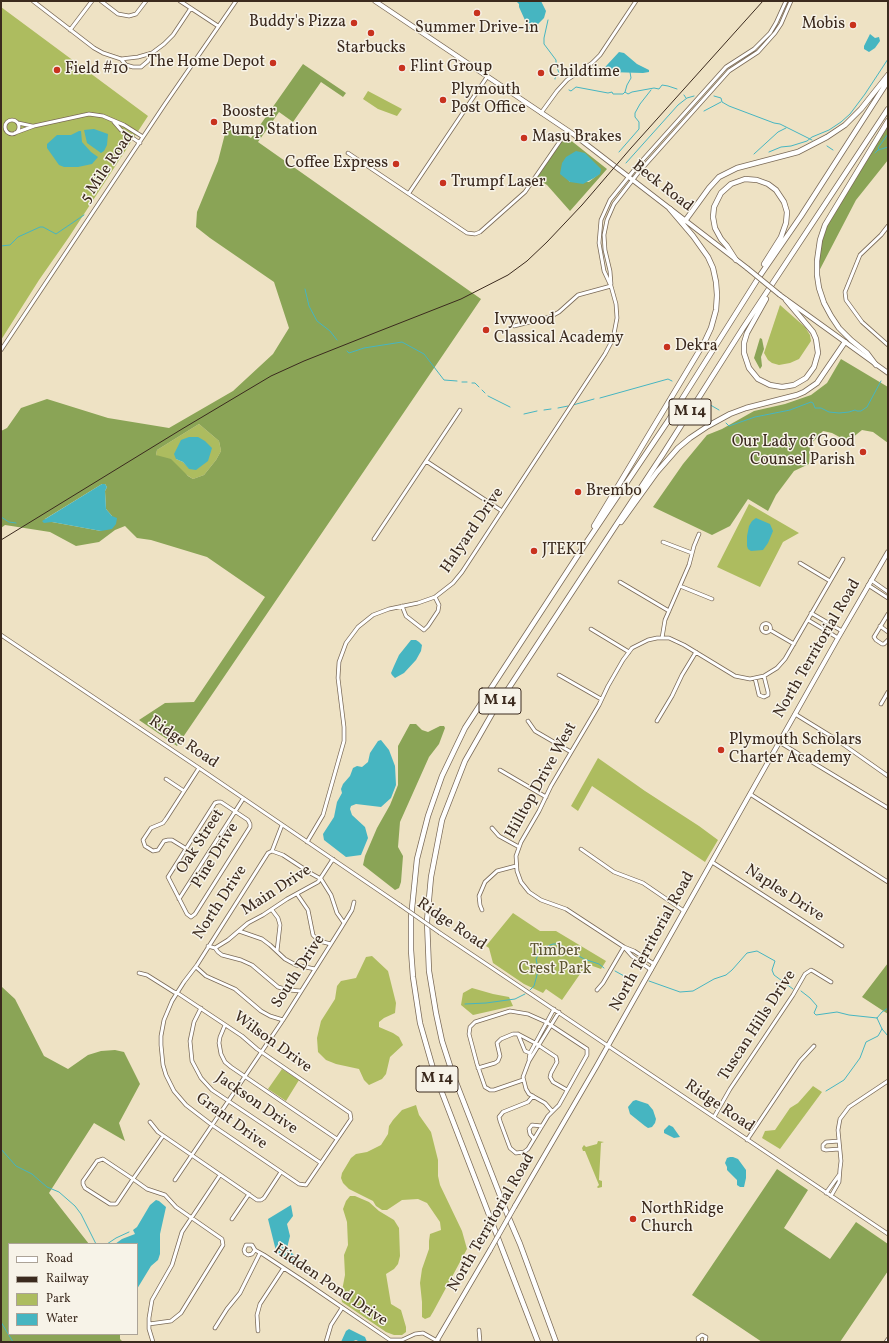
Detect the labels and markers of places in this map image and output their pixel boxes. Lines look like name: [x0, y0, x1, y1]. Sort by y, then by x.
marker: Summer Drive-in: [472, 8, 482, 18]
place label: Buddy's Pizza: [249, 13, 346, 33]
place label: Mobis: [802, 15, 845, 35]
marker: Buddy's Pizza: [349, 18, 359, 28]
place label: Summer Drive-in: [415, 19, 539, 39]
marker: Mobis: [848, 20, 858, 30]
marker: Starbucks: [366, 28, 376, 38]
place label: Starbucks: [336, 39, 406, 59]
place label: The Home Depot: [148, 53, 265, 73]
marker: The Home Depot: [268, 58, 278, 68]
place label: Flint Group: [410, 58, 492, 78]
place label: Field #10: [65, 60, 128, 80]
marker: Flint Group: [397, 63, 407, 73]
place label: Childtime: [549, 63, 620, 83]
marker: Field #10: [52, 65, 62, 75]
marker: Childtime: [536, 68, 546, 78]
place label: Plymouth Post Office: [451, 81, 526, 119]
marker: Plymouth Post Office: [438, 95, 448, 105]
place label: Booster Pump Station: [222, 103, 318, 141]
marker: Booster Pump Station: [209, 117, 219, 127]
place label: Masu Brakes: [532, 128, 621, 148]
marker: Masu Brakes: [519, 133, 529, 143]
place label: Coffee Express: [285, 154, 388, 174]
marker: Coffee Express: [391, 159, 401, 169]
place label: Trumpf Laser: [451, 173, 546, 193]
marker: Trumpf Laser: [438, 178, 448, 188]
place label: Ivywood Classical Academy: [494, 311, 624, 349]
marker: Ivywood Classical Academy: [481, 325, 491, 335]
place label: Dekra: [675, 337, 718, 357]
marker: Dekra: [662, 342, 672, 352]
place label: Our Lady of Good Counsel Parish: [732, 433, 855, 471]
marker: Our Lady of Good Counsel Parish: [858, 447, 868, 457]
place label: Brembo: [586, 482, 642, 502]
marker: Brembo: [573, 487, 583, 497]
place label: JTEKT: [542, 541, 586, 561]
marker: JTEKT: [529, 546, 539, 556]
place label: Plymouth Scholars Charter Academy: [729, 731, 862, 769]
marker: Plymouth Scholars Charter Academy: [716, 745, 726, 755]
place label: NorthRidge Church: [641, 1200, 724, 1238]
marker: NorthRidge Church: [628, 1214, 638, 1224]

